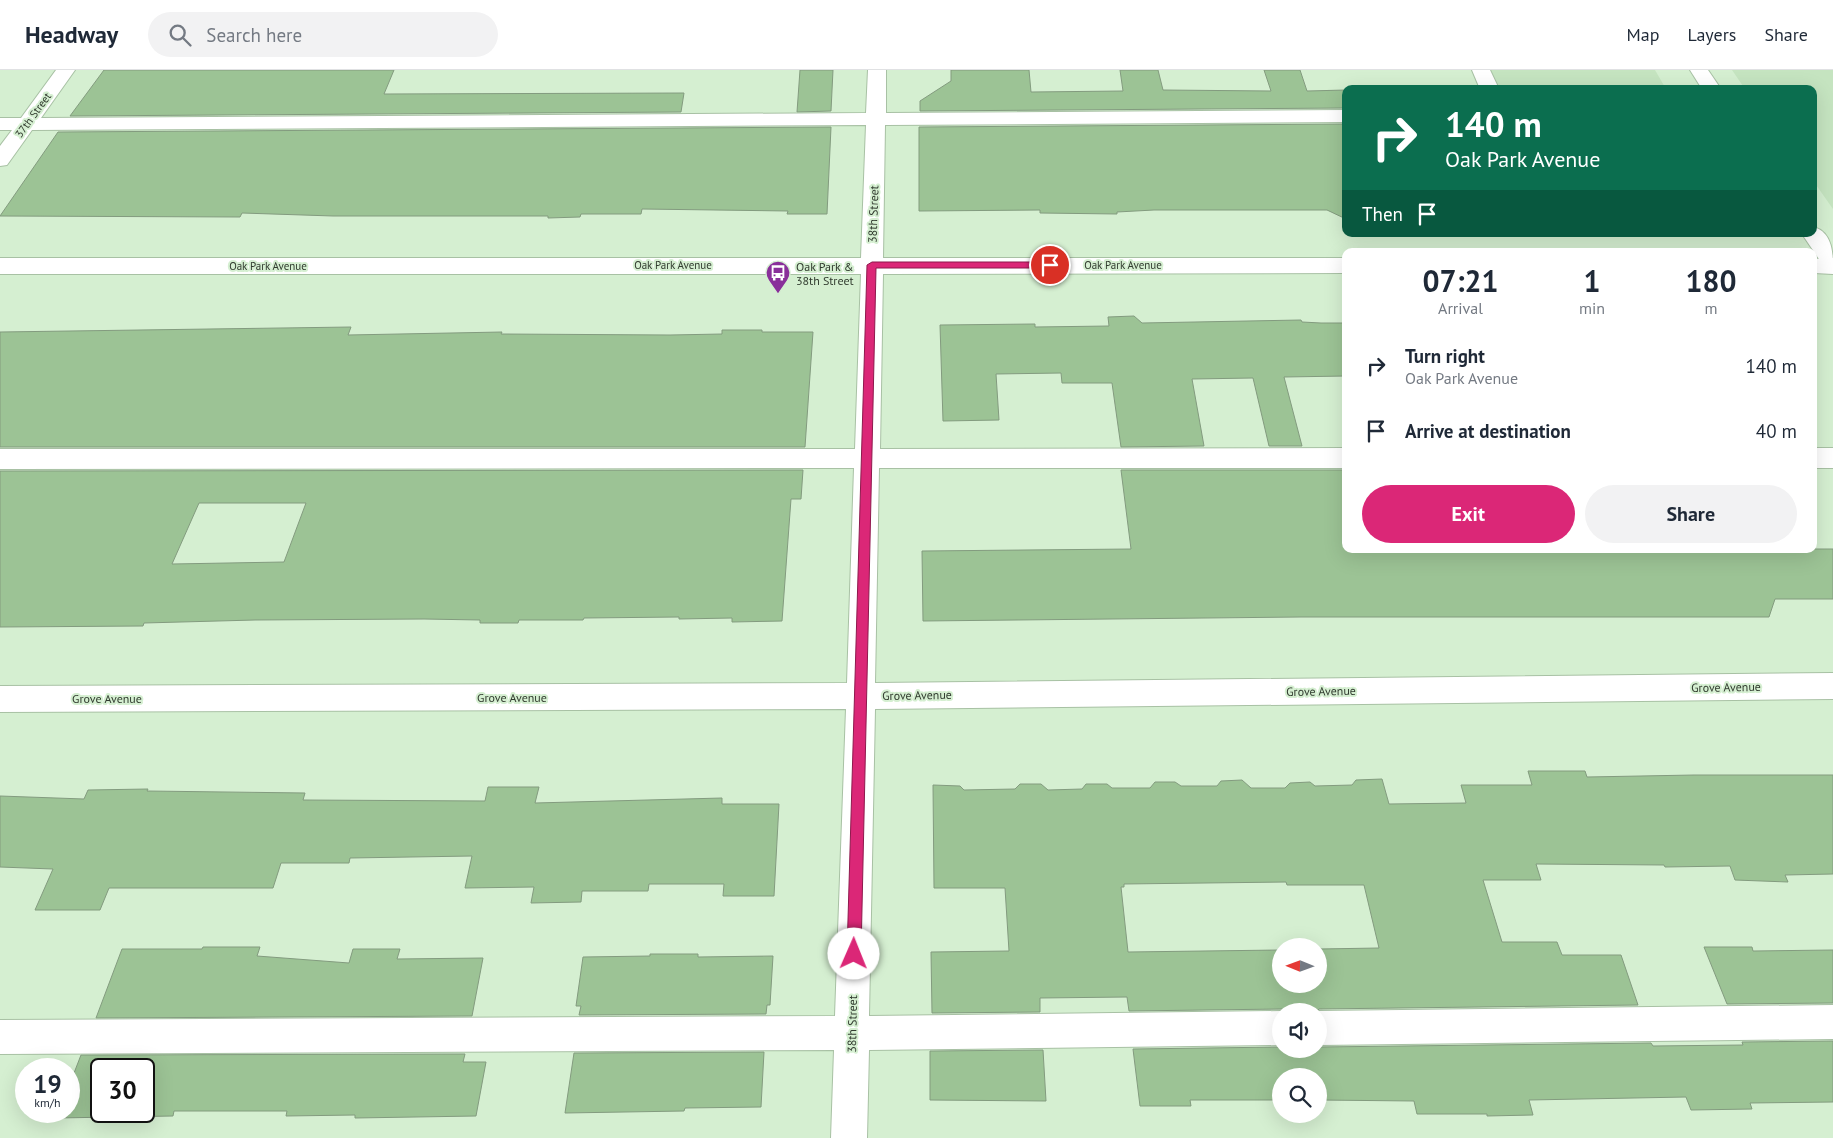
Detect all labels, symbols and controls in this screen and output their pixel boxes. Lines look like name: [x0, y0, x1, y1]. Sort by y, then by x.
search box: [148, 12, 498, 57]
text: Headway: [25, 19, 118, 50]
icon: search: [166, 21, 194, 49]
text: Search here: [206, 23, 302, 47]
text: Map: [1627, 23, 1659, 46]
text: Layers: [1687, 23, 1736, 46]
text: Share: [1764, 23, 1808, 46]
street label: 37th Street: [12, 89, 54, 140]
text: 140 m: [1445, 101, 1542, 147]
icon: right: [1362, 105, 1427, 170]
text: Oak Park Avenue: [1445, 145, 1600, 173]
street label: 38th Street: [864, 185, 882, 243]
icon: arrive: [1413, 200, 1441, 228]
text: Then: [1362, 202, 1403, 226]
pin: [1029, 244, 1071, 286]
icon: arrive: [1036, 251, 1064, 279]
street label: Oak Park Avenue: [634, 258, 712, 272]
street label: Oak Park Avenue: [1084, 258, 1162, 272]
street label: Oak Park Avenue: [229, 259, 307, 273]
place label: Oak Park & 38th Street: [796, 259, 854, 288]
bus stop icon: Oak Park & 38th Street: [765, 260, 791, 294]
text: 07:21: [1422, 261, 1499, 300]
text: 1: [1584, 261, 1601, 300]
text: 180: [1685, 261, 1737, 300]
text: Arrival: [1438, 298, 1483, 318]
text: min: [1579, 298, 1605, 318]
text: m: [1705, 298, 1718, 318]
text: Turn right: [1405, 344, 1485, 368]
icon: right: [1362, 352, 1390, 380]
text: 140 m: [1745, 354, 1797, 378]
text: Oak Park Avenue: [1405, 368, 1518, 388]
icon: arrive: [1362, 417, 1390, 445]
text: Arrive at destination: [1405, 419, 1571, 443]
text: 40 m: [1756, 419, 1797, 443]
button: Exit: [1362, 485, 1575, 543]
button: Share: [1585, 485, 1797, 543]
street label: Grove Avenue: [1691, 679, 1761, 695]
street label: Grove Avenue: [1286, 683, 1356, 699]
street label: Grove Avenue: [882, 687, 952, 703]
street label: Grove Avenue: [477, 690, 547, 705]
street label: Grove Avenue: [72, 691, 142, 706]
position arrow: [827, 927, 879, 979]
north arrow: [1272, 938, 1328, 992]
map controls: [1272, 938, 1327, 1123]
street label: 38th Street: [844, 995, 860, 1053]
button: sound: [1272, 1003, 1327, 1058]
speed limit sign: 30: [90, 1058, 155, 1123]
text: 19: [33, 1068, 62, 1100]
button: search: [1272, 1068, 1327, 1123]
text: km/h: [34, 1095, 61, 1110]

